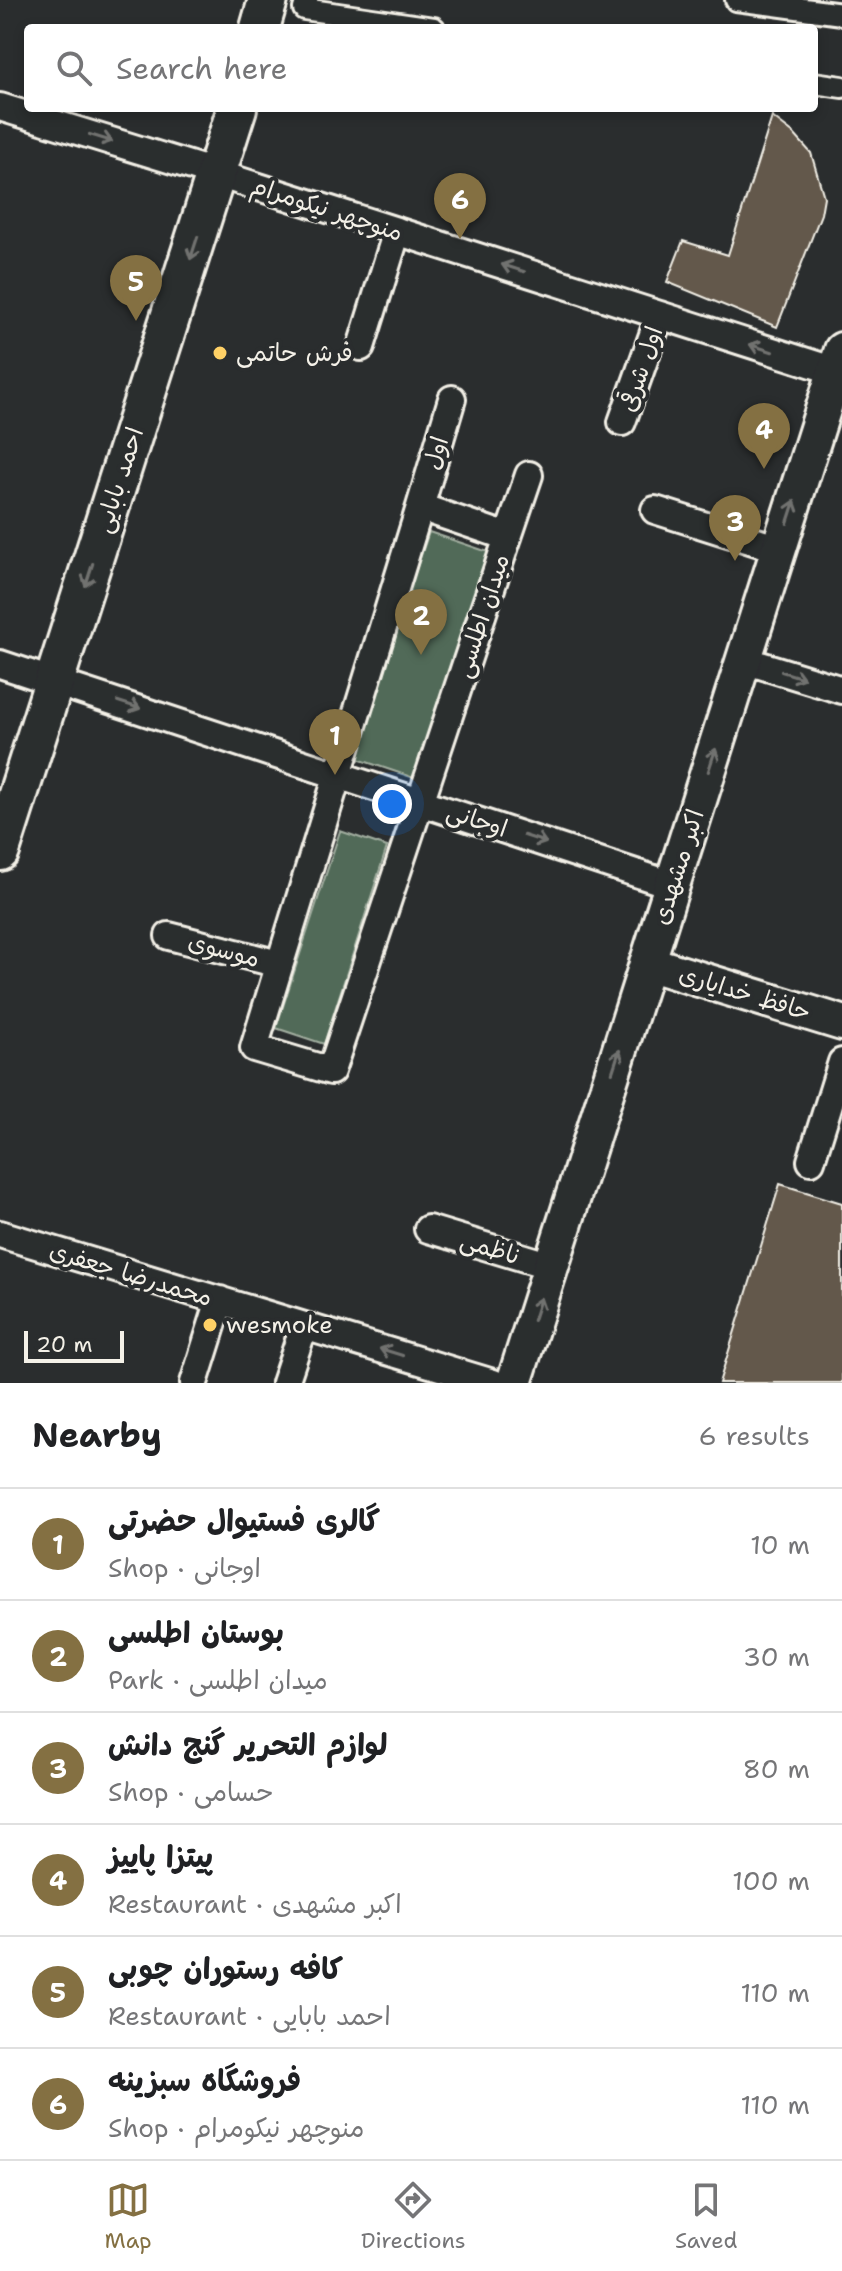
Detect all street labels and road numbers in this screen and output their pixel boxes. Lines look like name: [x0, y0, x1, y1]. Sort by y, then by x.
street label: منوچهر نیکومرام: [246, 169, 407, 251]
street label: اول شرقی: [611, 322, 671, 416]
street label: احمد بابایی: [87, 423, 151, 537]
street label: اول: [416, 432, 456, 474]
street label: میدان اطلسی: [447, 550, 517, 682]
street label: اوجانی: [443, 795, 511, 845]
street label: اکبر مشهدی: [644, 805, 712, 929]
street label: موسوی: [185, 925, 263, 975]
street label: حافظ خدایاری: [675, 958, 815, 1028]
street label: ناظمی: [456, 1224, 524, 1272]
street label: محمدرضا جعفری: [46, 1234, 216, 1314]

